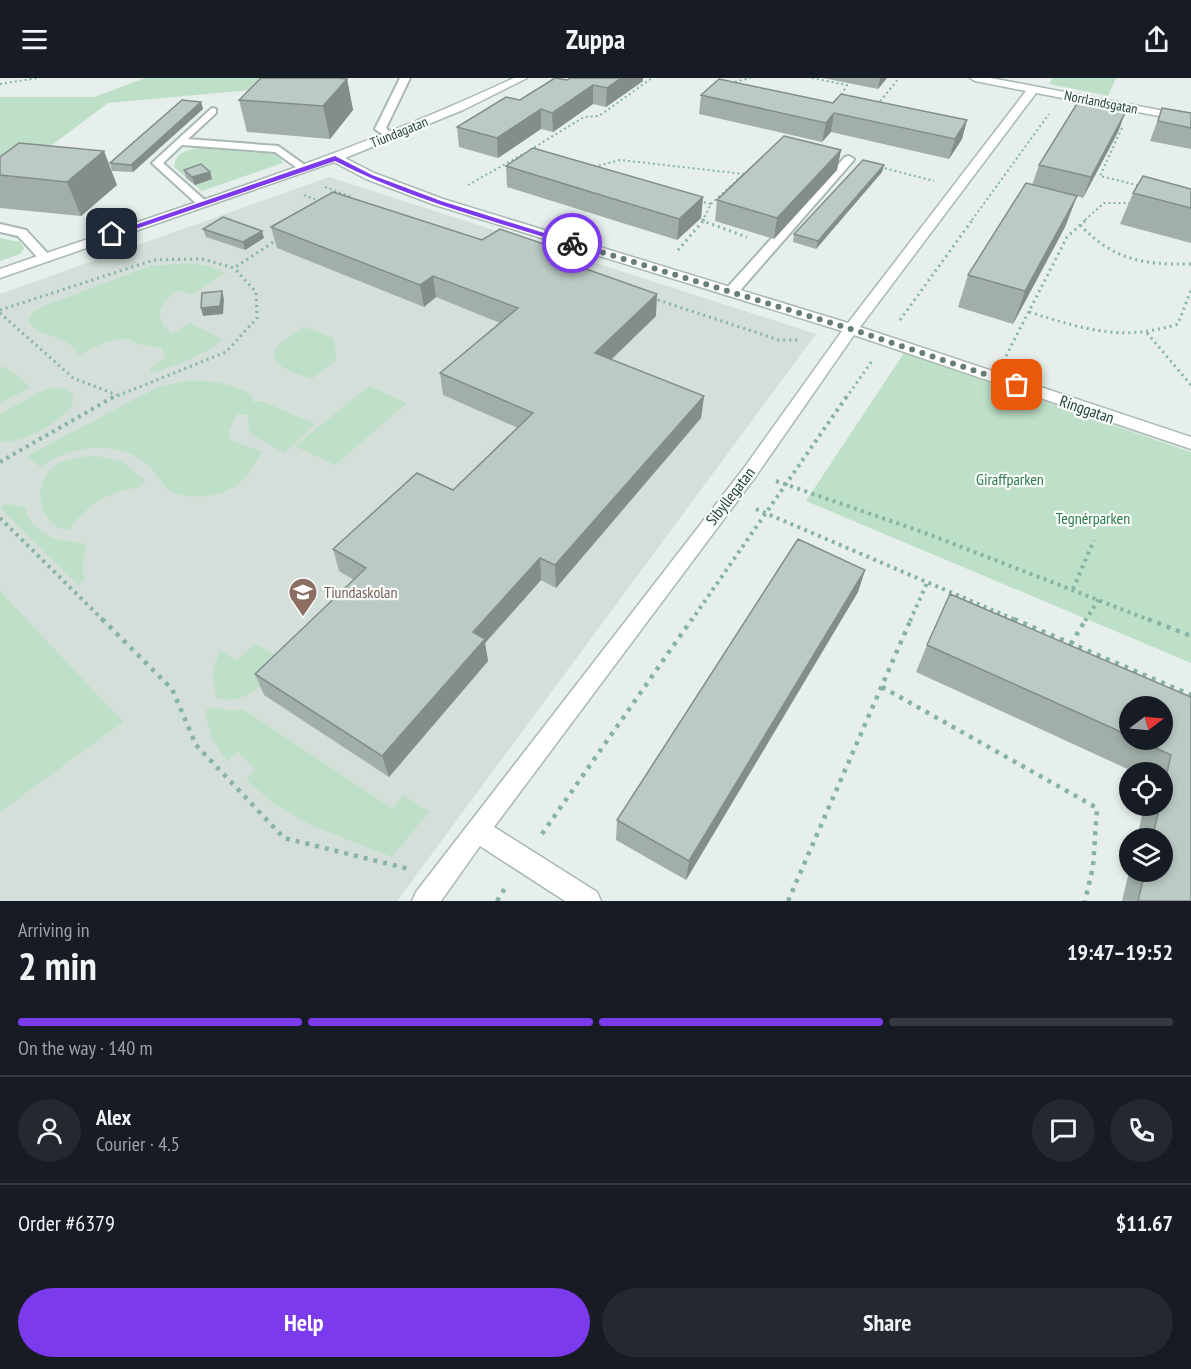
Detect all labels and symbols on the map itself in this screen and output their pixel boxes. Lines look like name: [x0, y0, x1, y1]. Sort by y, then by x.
street label: Norrlandsgatan: [1063, 86, 1139, 118]
street label: Tiundagatan: [368, 112, 430, 152]
pin: [86, 208, 137, 259]
courier: [542, 213, 602, 273]
pin: [991, 359, 1042, 410]
street label: Ringgatan: [1057, 390, 1117, 428]
street label: Sibyllegatan: [701, 463, 759, 529]
park label: Giraffparken: [976, 469, 1044, 489]
park label: Tegnérparken: [1056, 508, 1130, 528]
school or university icon: Tiundaskolan: [287, 576, 319, 618]
place label: Tiundaskolan: [324, 582, 397, 602]
north arrow: [1119, 696, 1173, 750]

